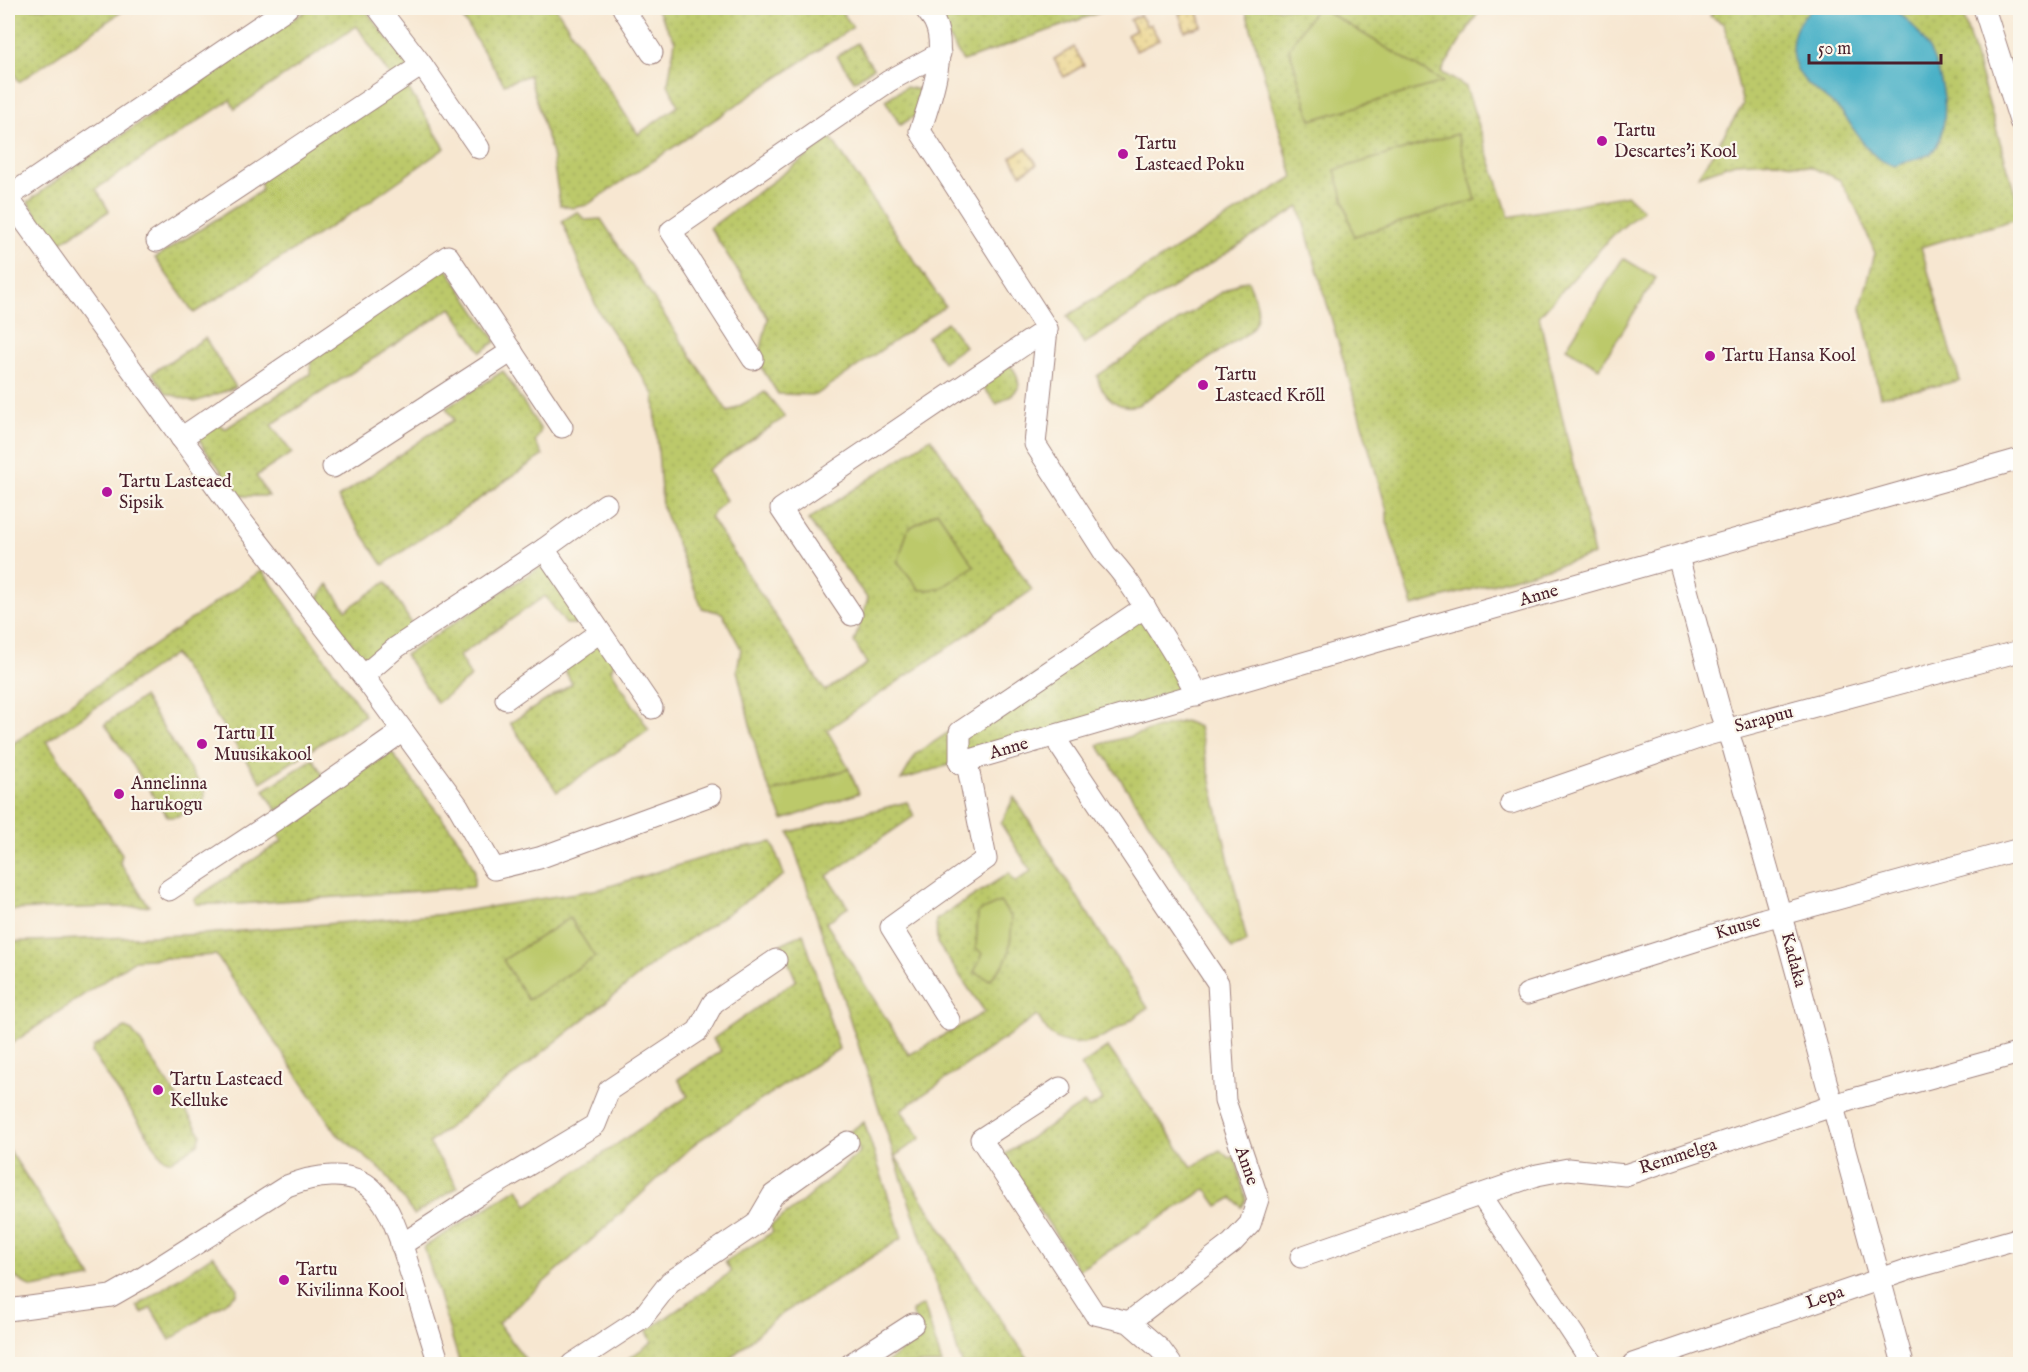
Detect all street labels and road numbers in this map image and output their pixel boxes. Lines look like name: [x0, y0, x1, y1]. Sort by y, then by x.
street label: Anne: [1516, 579, 1561, 613]
street label: Sarapuu: [1732, 701, 1796, 739]
street label: Anne: [986, 732, 1031, 766]
street label: Kuuse: [1713, 910, 1763, 946]
street label: Kadaka: [1775, 930, 1811, 990]
street label: Remmelga: [1636, 1134, 1720, 1180]
street label: Anne: [1228, 1143, 1263, 1188]
street label: Lepa: [1803, 1281, 1847, 1315]

